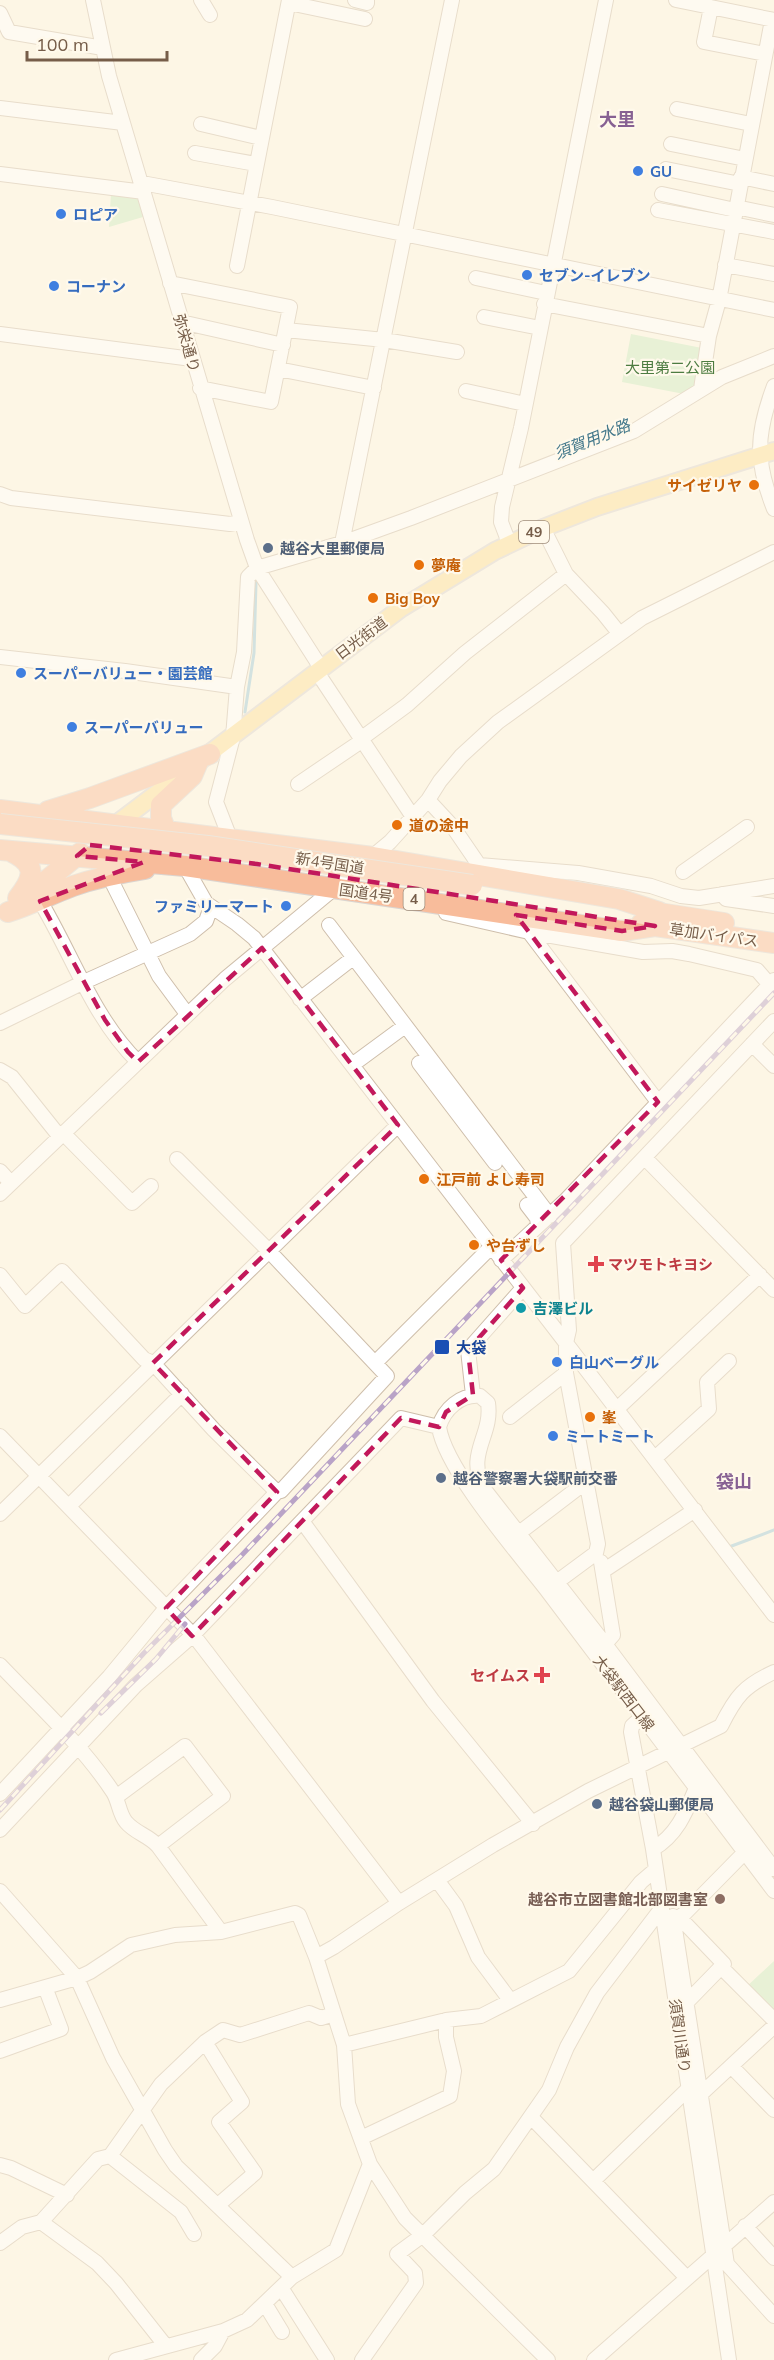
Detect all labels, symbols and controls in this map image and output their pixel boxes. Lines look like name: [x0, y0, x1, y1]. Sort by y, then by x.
scale bar: [27, 24, 166, 62]
text: 100 m: [36, 33, 89, 56]
district label: 大里: [599, 108, 635, 131]
place label: GU: [650, 162, 672, 181]
marker: GU: [631, 164, 645, 178]
place label: ロピア: [73, 205, 118, 224]
marker: ロピア: [54, 207, 68, 221]
place label: セブン-イレブン: [539, 266, 651, 285]
marker: セブン-イレブン: [520, 268, 534, 282]
place label: コーナン: [66, 277, 126, 296]
marker: コーナン: [47, 279, 61, 293]
street label: 弥栄通り: [170, 312, 204, 374]
park label: 大里第二公園: [625, 358, 715, 377]
water label: 須賀用水路: [551, 414, 635, 463]
place label: サイゼリヤ: [667, 476, 742, 495]
marker: サイゼリヤ: [747, 478, 761, 492]
road number: 49: [519, 521, 549, 543]
place label: 越谷大里郵便局: [280, 539, 385, 558]
marker: 越谷大里郵便局: [261, 541, 275, 555]
place label: 夢庵: [431, 556, 461, 575]
marker: 夢庵: [412, 558, 426, 572]
place label: Big Boy: [385, 589, 441, 608]
marker: Big Boy: [366, 591, 380, 605]
street label: 日光街道: [331, 612, 391, 664]
place label: スーパーバリュー・園芸館: [33, 664, 213, 683]
marker: スーパーバリュー・園芸館: [14, 666, 28, 680]
place label: スーパーバリュー: [84, 718, 204, 737]
marker: スーパーバリュー: [65, 720, 79, 734]
place label: 道の途中: [409, 816, 469, 835]
marker: 道の途中: [390, 818, 404, 832]
street label: 新4号国道: [294, 848, 366, 878]
street label: 国道4号: [338, 880, 394, 906]
road number: 4: [404, 888, 424, 910]
place label: ファミリーマート: [154, 897, 274, 916]
marker: ファミリーマート: [279, 899, 293, 913]
street label: 草加バイパス: [668, 919, 760, 951]
place label: 江戸前 よし寿司: [436, 1170, 545, 1189]
marker: 江戸前 よし寿司: [417, 1172, 431, 1186]
place label: や台ずし: [486, 1236, 546, 1255]
marker: や台ずし: [467, 1238, 481, 1252]
place label: マツモトキヨシ: [608, 1255, 713, 1274]
marker: マツモトキヨシ: [589, 1257, 603, 1271]
place label: 吉澤ビル: [533, 1299, 593, 1318]
marker: 吉澤ビル: [514, 1301, 528, 1315]
marker: 大袋: [433, 1338, 451, 1356]
place label: 大袋: [456, 1338, 486, 1357]
place label: 白山ベーグル: [569, 1353, 659, 1372]
marker: 白山ベーグル: [550, 1355, 564, 1369]
place label: 峯: [602, 1408, 617, 1427]
marker: 峯: [583, 1410, 597, 1424]
place label: ミートミート: [565, 1427, 655, 1446]
marker: ミートミート: [546, 1429, 560, 1443]
place label: 越谷警察署大袋駅前交番: [453, 1469, 618, 1488]
district label: 袋山: [716, 1470, 752, 1493]
marker: 越谷警察署大袋駅前交番: [434, 1471, 448, 1485]
street label: 大袋駅西口線: [589, 1651, 659, 1735]
place label: セイムス: [470, 1666, 530, 1685]
marker: セイムス: [535, 1668, 549, 1682]
place label: 越谷袋山郵便局: [609, 1795, 714, 1814]
marker: 越谷袋山郵便局: [590, 1797, 604, 1811]
place label: 越谷市立図書館北部図書室: [528, 1890, 708, 1909]
marker: 越谷市立図書館北部図書室: [713, 1892, 727, 1906]
street label: 須賀川通り: [665, 1998, 695, 2074]

